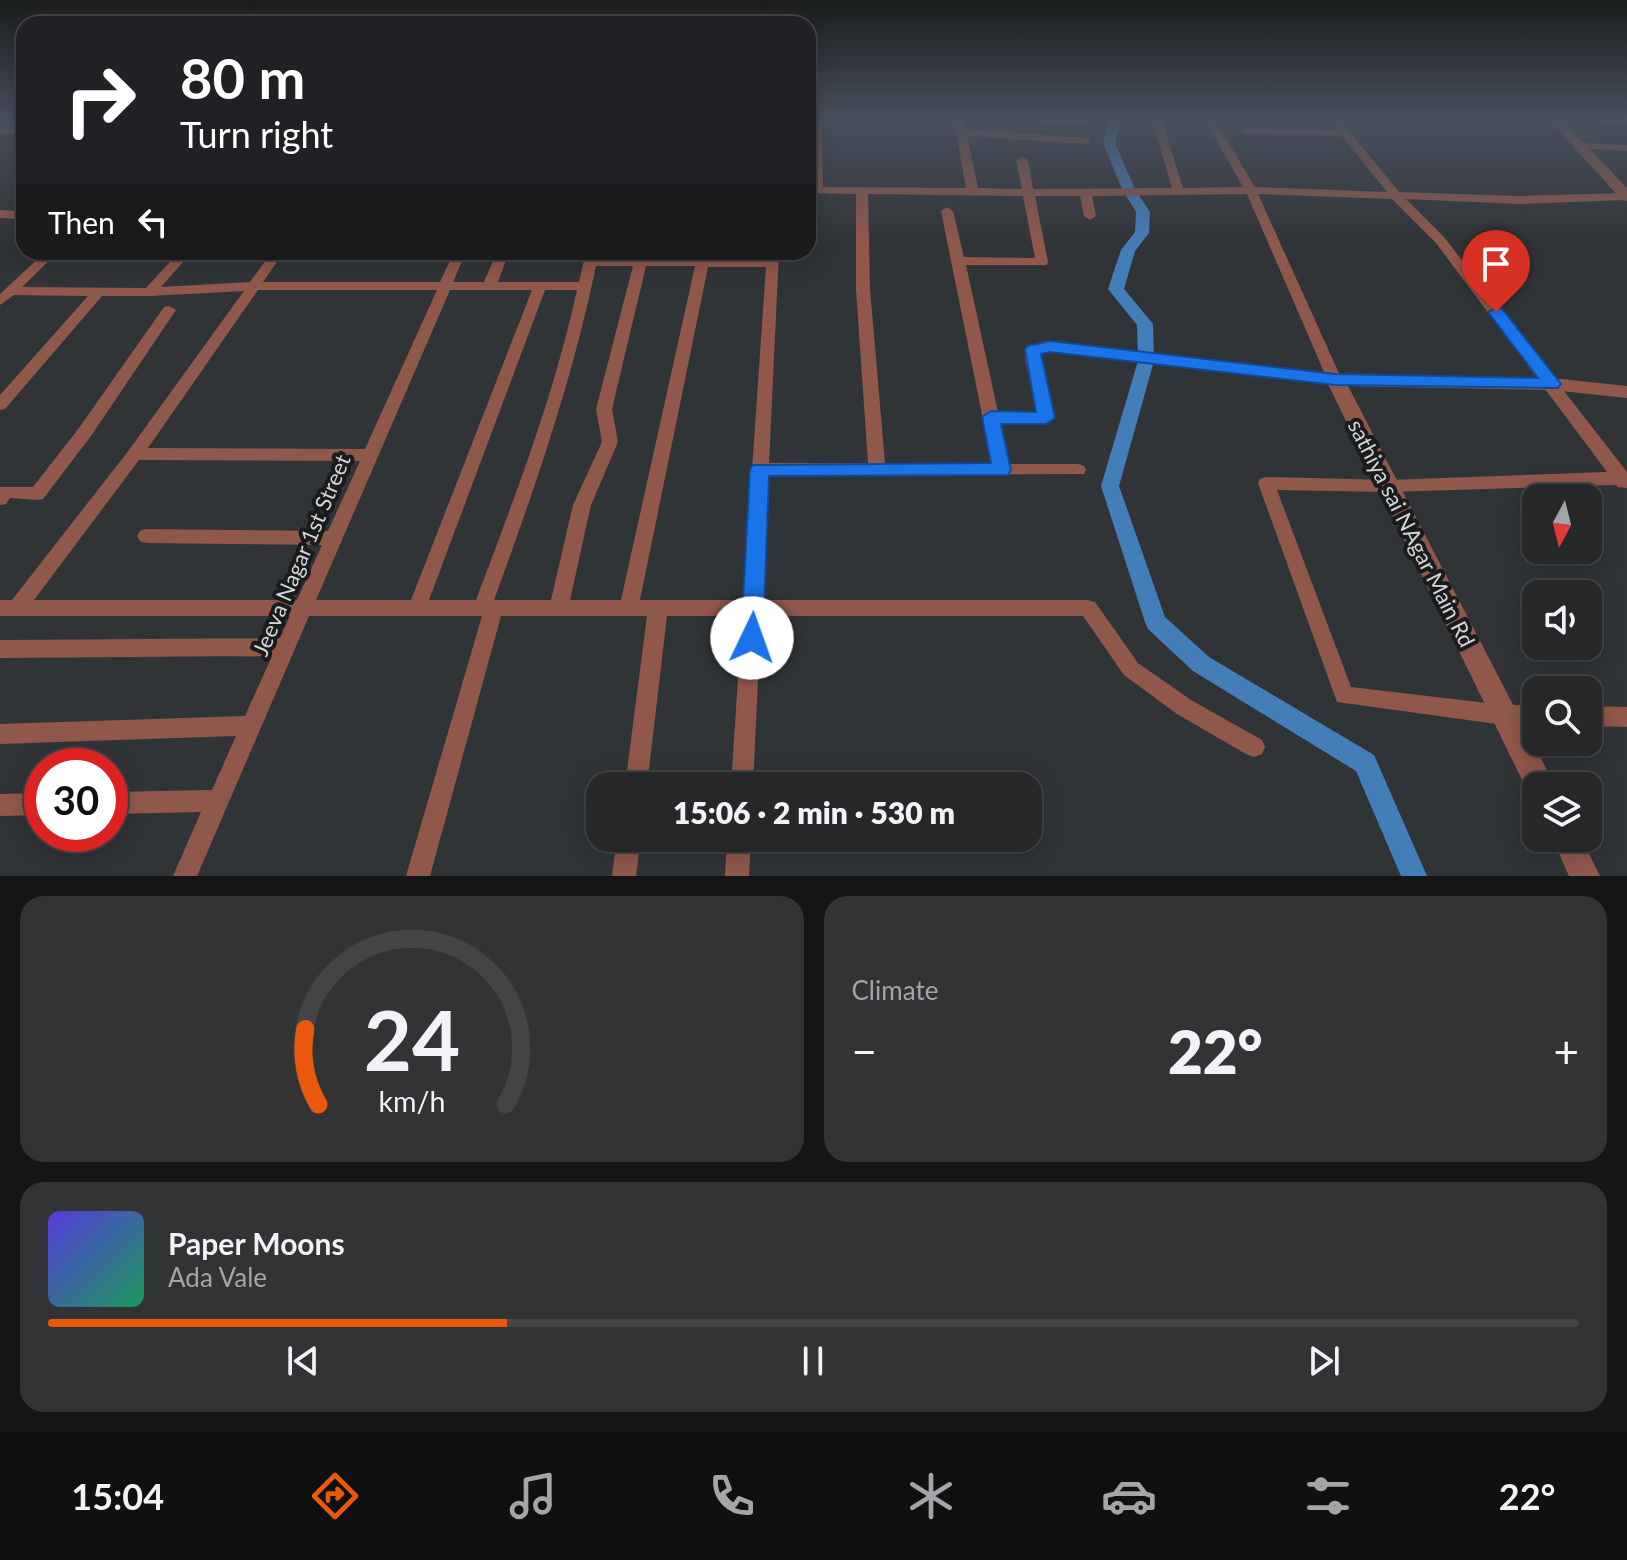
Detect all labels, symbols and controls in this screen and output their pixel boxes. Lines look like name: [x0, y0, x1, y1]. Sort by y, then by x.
text: 80 m: [180, 44, 305, 111]
icon: right: [48, 48, 152, 152]
text: Turn right: [180, 112, 333, 156]
icon: left: [131, 200, 175, 244]
text: Then: [48, 204, 115, 240]
pin: [1462, 230, 1530, 312]
icon: arrive: [1474, 242, 1518, 286]
street label: sathiya sai NAgar Main Rd: [1343, 415, 1481, 651]
street label: Jeeva Nagar 1st Street: [246, 450, 356, 660]
north arrow: [1522, 484, 1602, 564]
map controls: [1522, 484, 1602, 852]
button: sound: [1522, 580, 1602, 660]
position arrow: [710, 596, 794, 680]
button: search: [1522, 676, 1602, 756]
speed limit sign: 30: [24, 748, 128, 852]
button: layers: [1522, 772, 1602, 852]
text: 15:06 · 2 min · 530 m: [673, 794, 955, 830]
text: Climate: [852, 974, 938, 1006]
text: 24: [364, 989, 460, 1089]
text: 22°: [1168, 1015, 1263, 1087]
text: −: [852, 1025, 877, 1077]
text: +: [1553, 1025, 1579, 1077]
text: km/h: [378, 1084, 445, 1118]
text: Paper Moons: [168, 1225, 345, 1261]
text: Ada Vale: [168, 1261, 267, 1293]
icon: previous: [281, 1339, 325, 1383]
icon: pause: [791, 1339, 835, 1383]
icon: next: [1302, 1339, 1346, 1383]
icon: directions: [307, 1468, 363, 1524]
icon: music: [505, 1468, 561, 1524]
icon: phone: [704, 1468, 760, 1524]
icon: climate: [903, 1468, 959, 1524]
icon: car: [1101, 1468, 1157, 1524]
icon: filters: [1300, 1468, 1356, 1524]
text: 15:04: [71, 1474, 164, 1518]
text: 22°: [1499, 1474, 1556, 1518]

